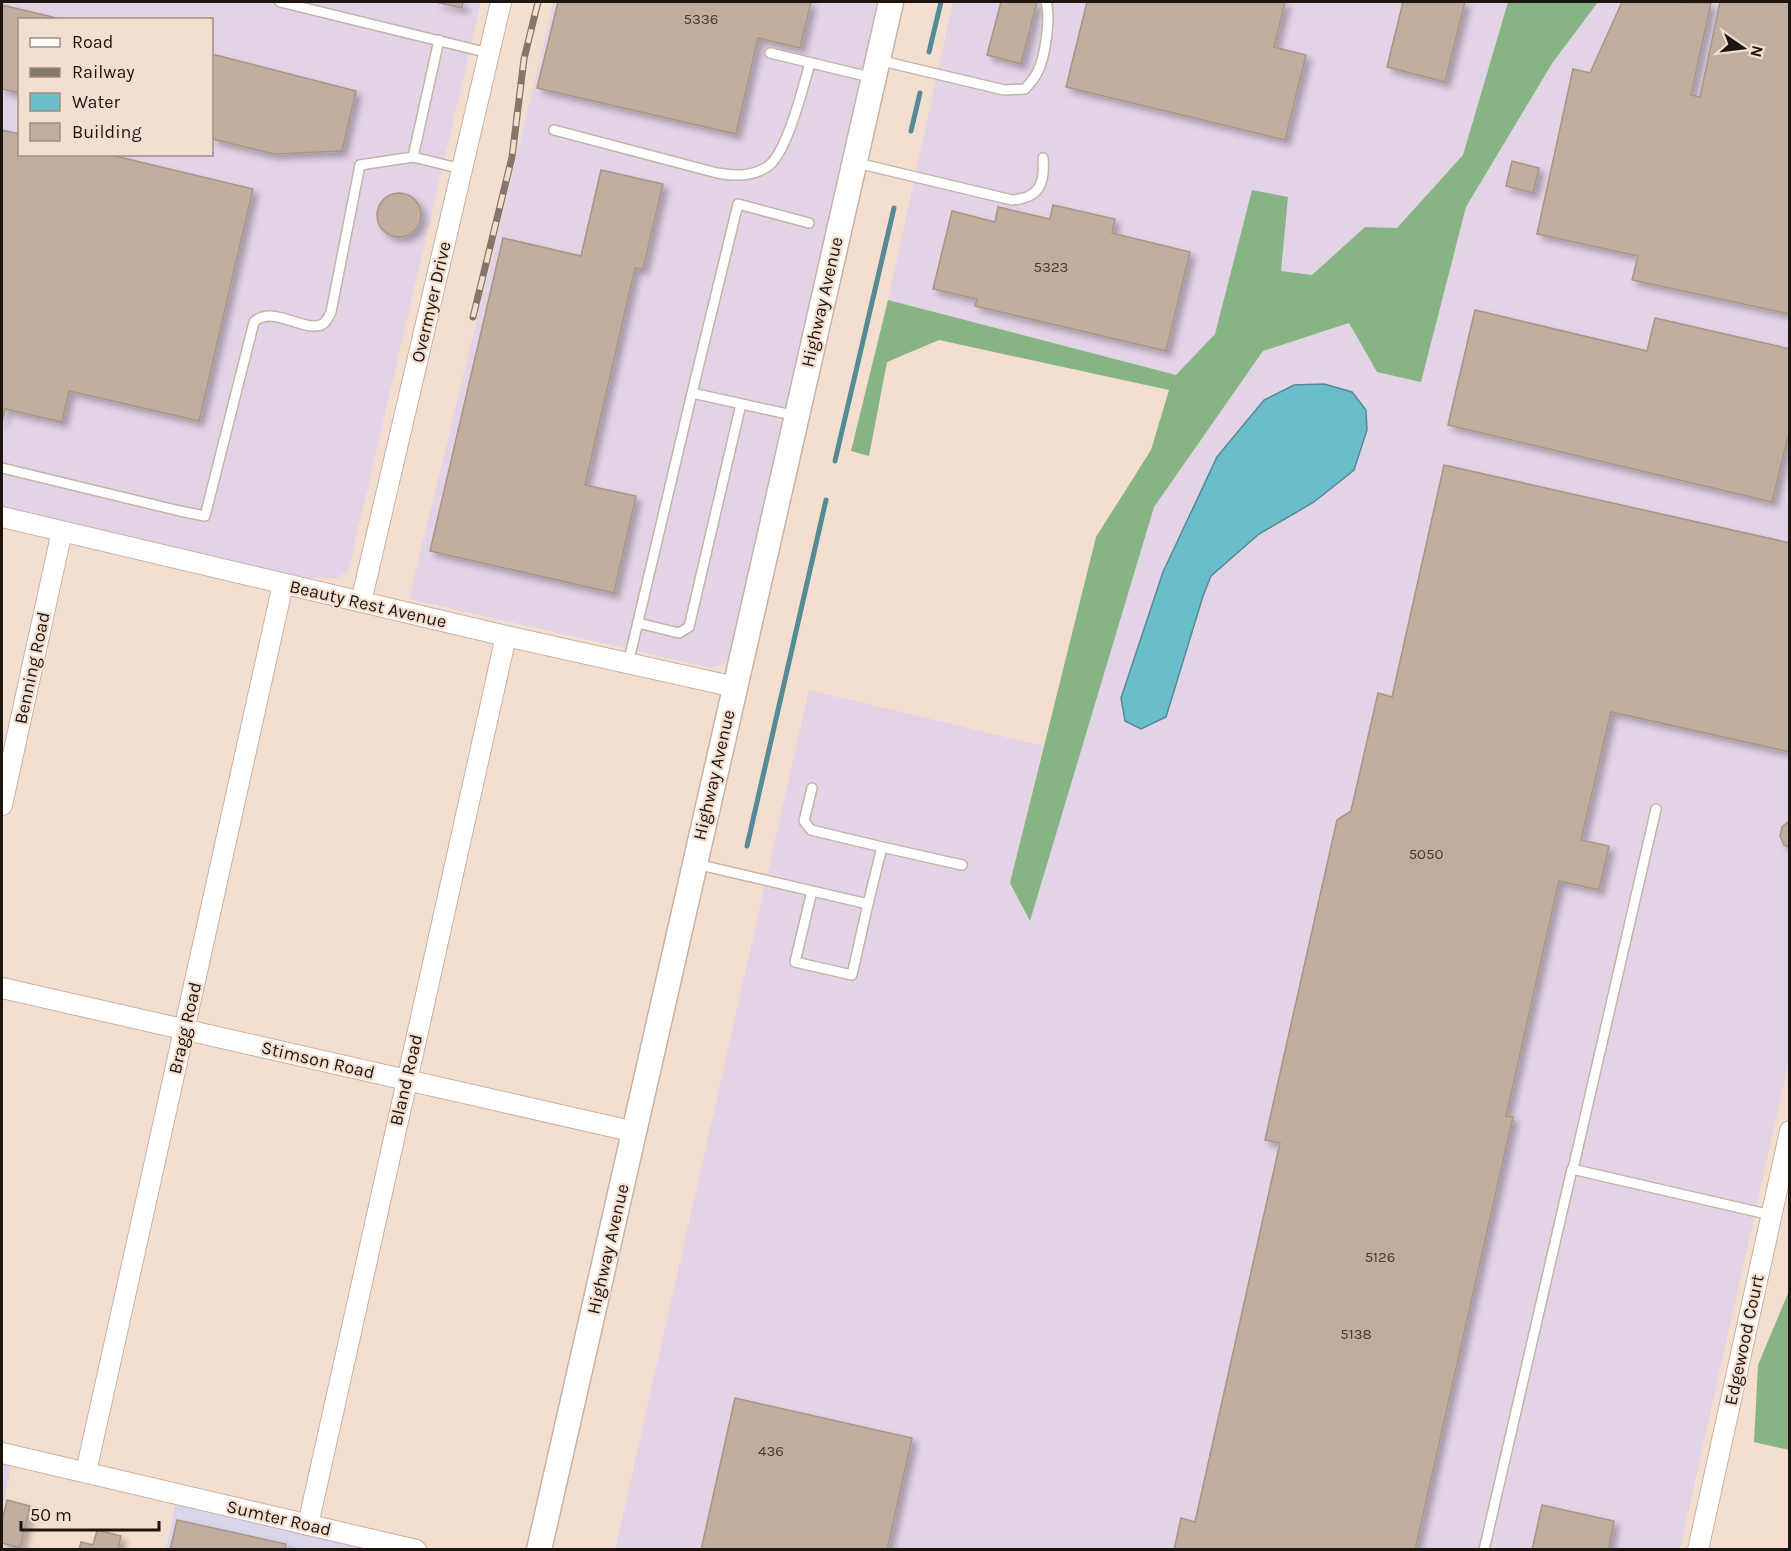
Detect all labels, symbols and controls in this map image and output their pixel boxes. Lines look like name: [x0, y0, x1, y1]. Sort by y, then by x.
house number: 5336: [684, 10, 718, 28]
legend: [18, 18, 213, 156]
north arrow: [1713, 18, 1773, 78]
text: Road: [72, 31, 113, 53]
text: N: [1746, 44, 1768, 59]
text: Railway: [72, 61, 135, 83]
text: Water: [72, 91, 120, 113]
text: Building: [72, 121, 142, 143]
street label: Highway Avenue: [796, 235, 848, 369]
street label: Overmyer Drive: [406, 239, 456, 365]
house number: 5323: [1034, 258, 1068, 276]
street label: Beauty Rest Avenue: [287, 575, 449, 633]
street label: Benning Road: [9, 610, 55, 726]
street label: Highway Avenue: [688, 708, 740, 842]
house number: 5050: [1409, 845, 1443, 863]
street label: Bragg Road: [164, 980, 206, 1076]
street label: Bland Road: [385, 1032, 427, 1128]
street label: Stimson Road: [259, 1036, 377, 1084]
street label: Highway Avenue: [582, 1182, 634, 1316]
house number: 5126: [1365, 1248, 1395, 1266]
street label: Edgewood Court: [1719, 1272, 1769, 1407]
house number: 5138: [1340, 1325, 1372, 1343]
house number: 436: [758, 1442, 784, 1460]
scale bar: [21, 1494, 159, 1532]
street label: Sumter Road: [224, 1495, 334, 1541]
text: 50 m: [30, 1504, 72, 1526]

